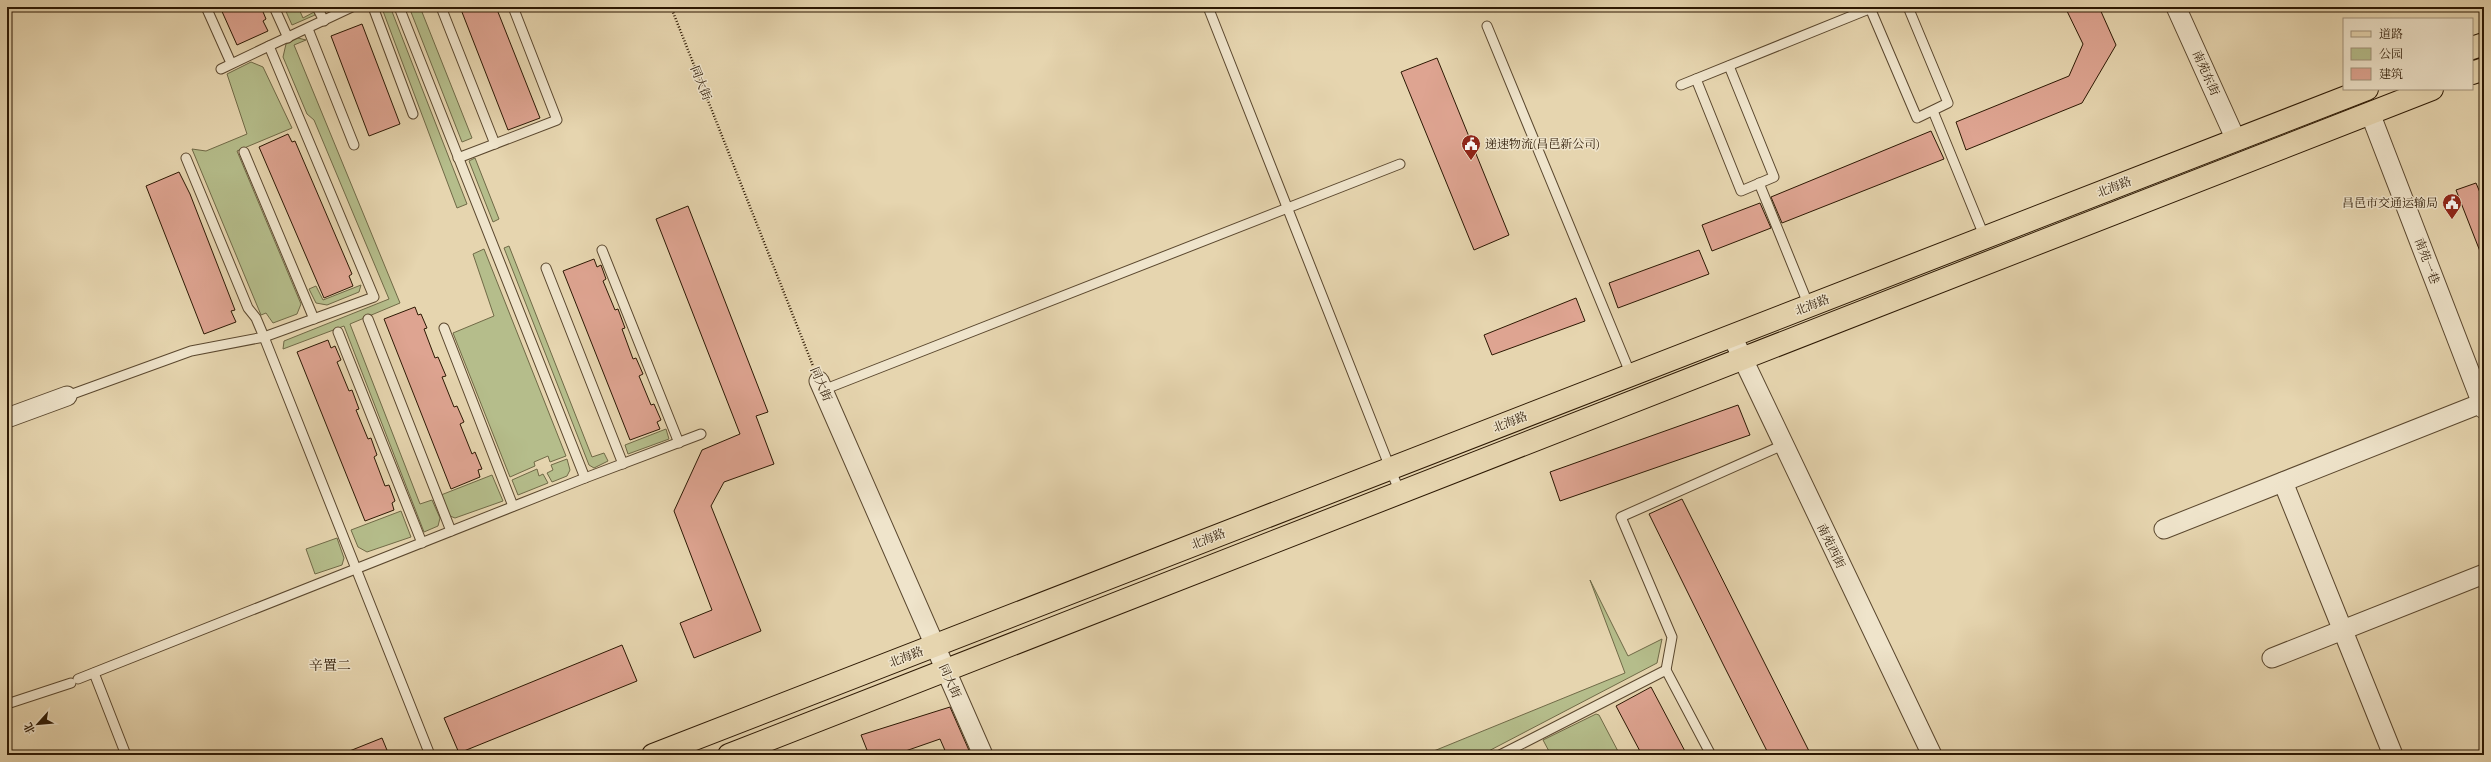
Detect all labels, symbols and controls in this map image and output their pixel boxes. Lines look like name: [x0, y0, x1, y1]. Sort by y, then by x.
legend: [2343, 18, 2473, 90]
text: 道路: [2379, 27, 2403, 41]
text: 公园: [2379, 47, 2403, 61]
street label: 南苑东街: [2190, 48, 2223, 99]
street label: 同大街: [688, 64, 715, 103]
text: 建筑: [2379, 67, 2403, 81]
public building icon: 递速物流(昌邑新公司): [1460, 133, 1482, 161]
place label: 递速物流(昌邑新公司): [1485, 137, 1600, 151]
street label: 北海路: [2095, 174, 2133, 200]
public building icon: 昌邑市交通运输局: [2441, 192, 2463, 220]
place label: 昌邑市交通运输局: [2342, 196, 2438, 210]
street label: 南苑一巷: [2412, 236, 2442, 286]
street label: 北海路: [1793, 292, 1831, 318]
street label: 同大街: [808, 365, 835, 404]
street label: 北海路: [1491, 409, 1529, 435]
street label: 南苑西街: [1814, 521, 1848, 572]
street label: 北海路: [1189, 526, 1227, 552]
street label: 北海路: [887, 644, 925, 670]
district label: 辛置二: [309, 657, 351, 674]
street label: 同大街: [936, 662, 964, 701]
north arrow: [18, 704, 58, 744]
text: 北: [21, 720, 38, 736]

